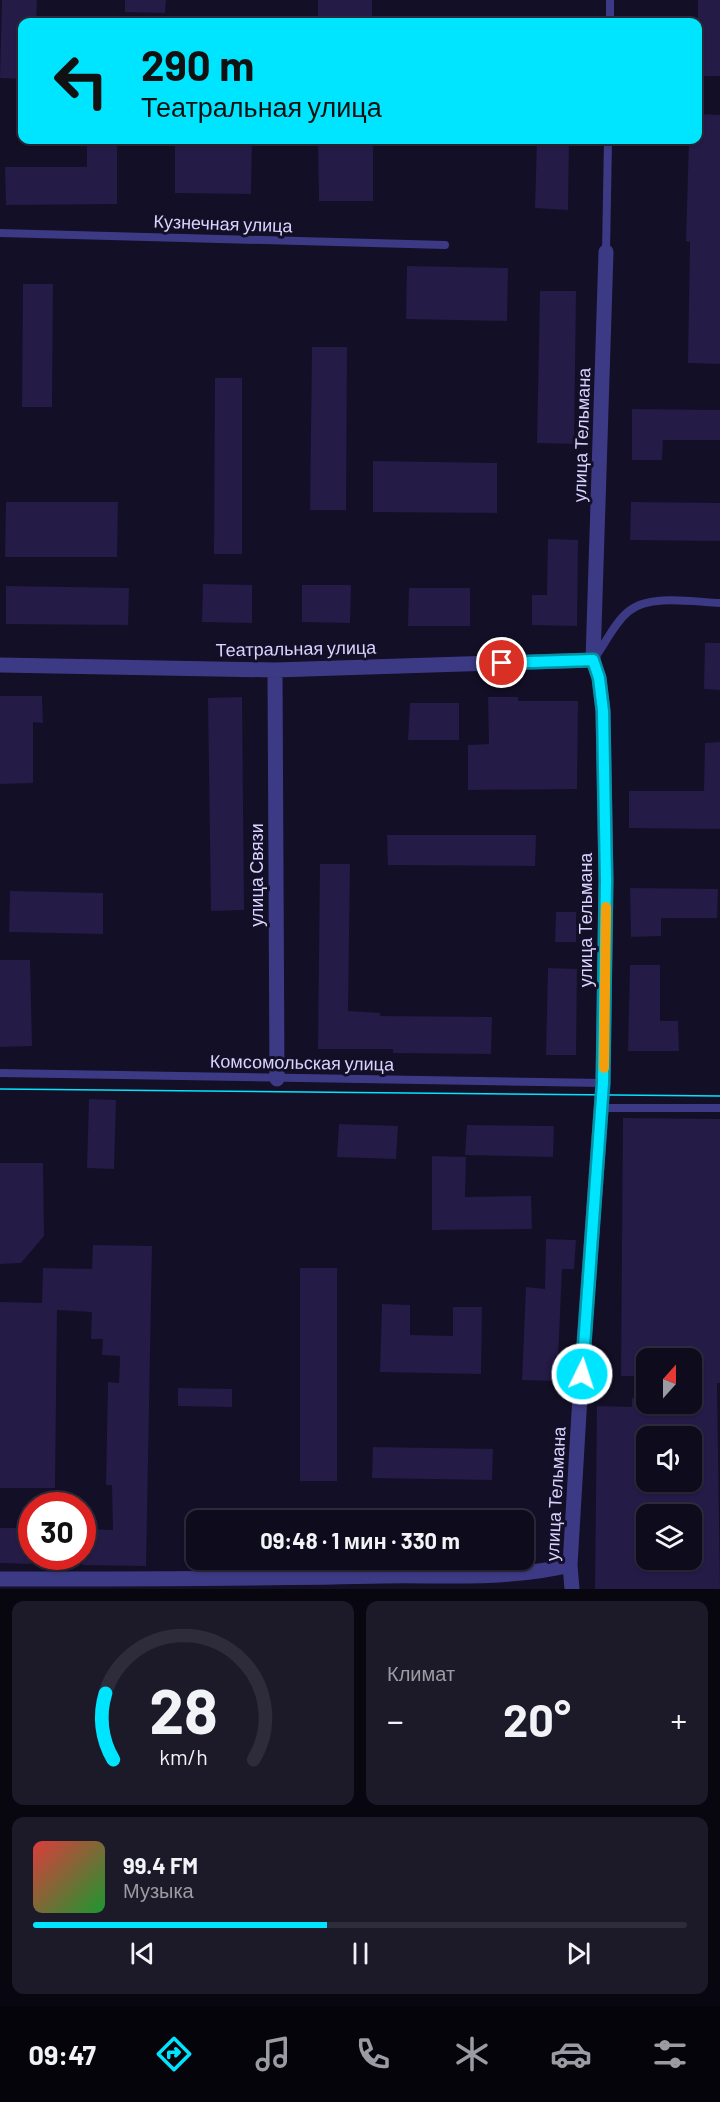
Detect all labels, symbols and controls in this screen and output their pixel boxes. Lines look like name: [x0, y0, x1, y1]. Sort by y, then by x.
text: 290 m: [141, 39, 254, 89]
icon: left: [42, 42, 120, 120]
text: Театральная улица: [141, 90, 382, 122]
street label: Кузнечная улица: [153, 210, 294, 236]
street label: улица Тельмана: [568, 366, 594, 503]
street label: Театральная улица: [216, 636, 377, 660]
pin: [476, 637, 527, 688]
icon: arrive: [485, 646, 518, 679]
street label: улица Связи: [245, 823, 267, 927]
street label: улица Тельмана: [574, 852, 596, 987]
street label: Комсомольская улица: [210, 1049, 395, 1075]
position arrow: [550, 1342, 614, 1406]
north arrow: [636, 1348, 702, 1414]
map controls: [636, 1348, 702, 1570]
street label: улица Тельмана: [540, 1425, 570, 1562]
button: sound: [636, 1426, 702, 1492]
speed limit sign: 30: [18, 1492, 96, 1570]
button: layers: [636, 1504, 702, 1570]
text: 09:48 · 1 мин · 330 m: [260, 1527, 460, 1553]
text: Климат: [387, 1661, 455, 1685]
text: 28: [149, 1672, 217, 1746]
text: 20°: [503, 1692, 571, 1746]
text: −: [387, 1700, 404, 1740]
text: +: [671, 1700, 687, 1740]
text: km/h: [159, 1744, 207, 1769]
text: 99.4 FM: [123, 1852, 198, 1878]
text: Музыка: [123, 1878, 194, 1902]
icon: previous: [126, 1937, 159, 1970]
icon: pause: [344, 1937, 377, 1970]
icon: next: [562, 1937, 595, 1970]
icon: directions: [153, 2033, 195, 2075]
icon: music: [252, 2033, 294, 2075]
icon: phone: [352, 2033, 394, 2075]
icon: climate: [451, 2033, 493, 2075]
icon: car: [550, 2033, 592, 2075]
icon: filters: [649, 2033, 691, 2075]
text: 09:47: [29, 2038, 96, 2070]

